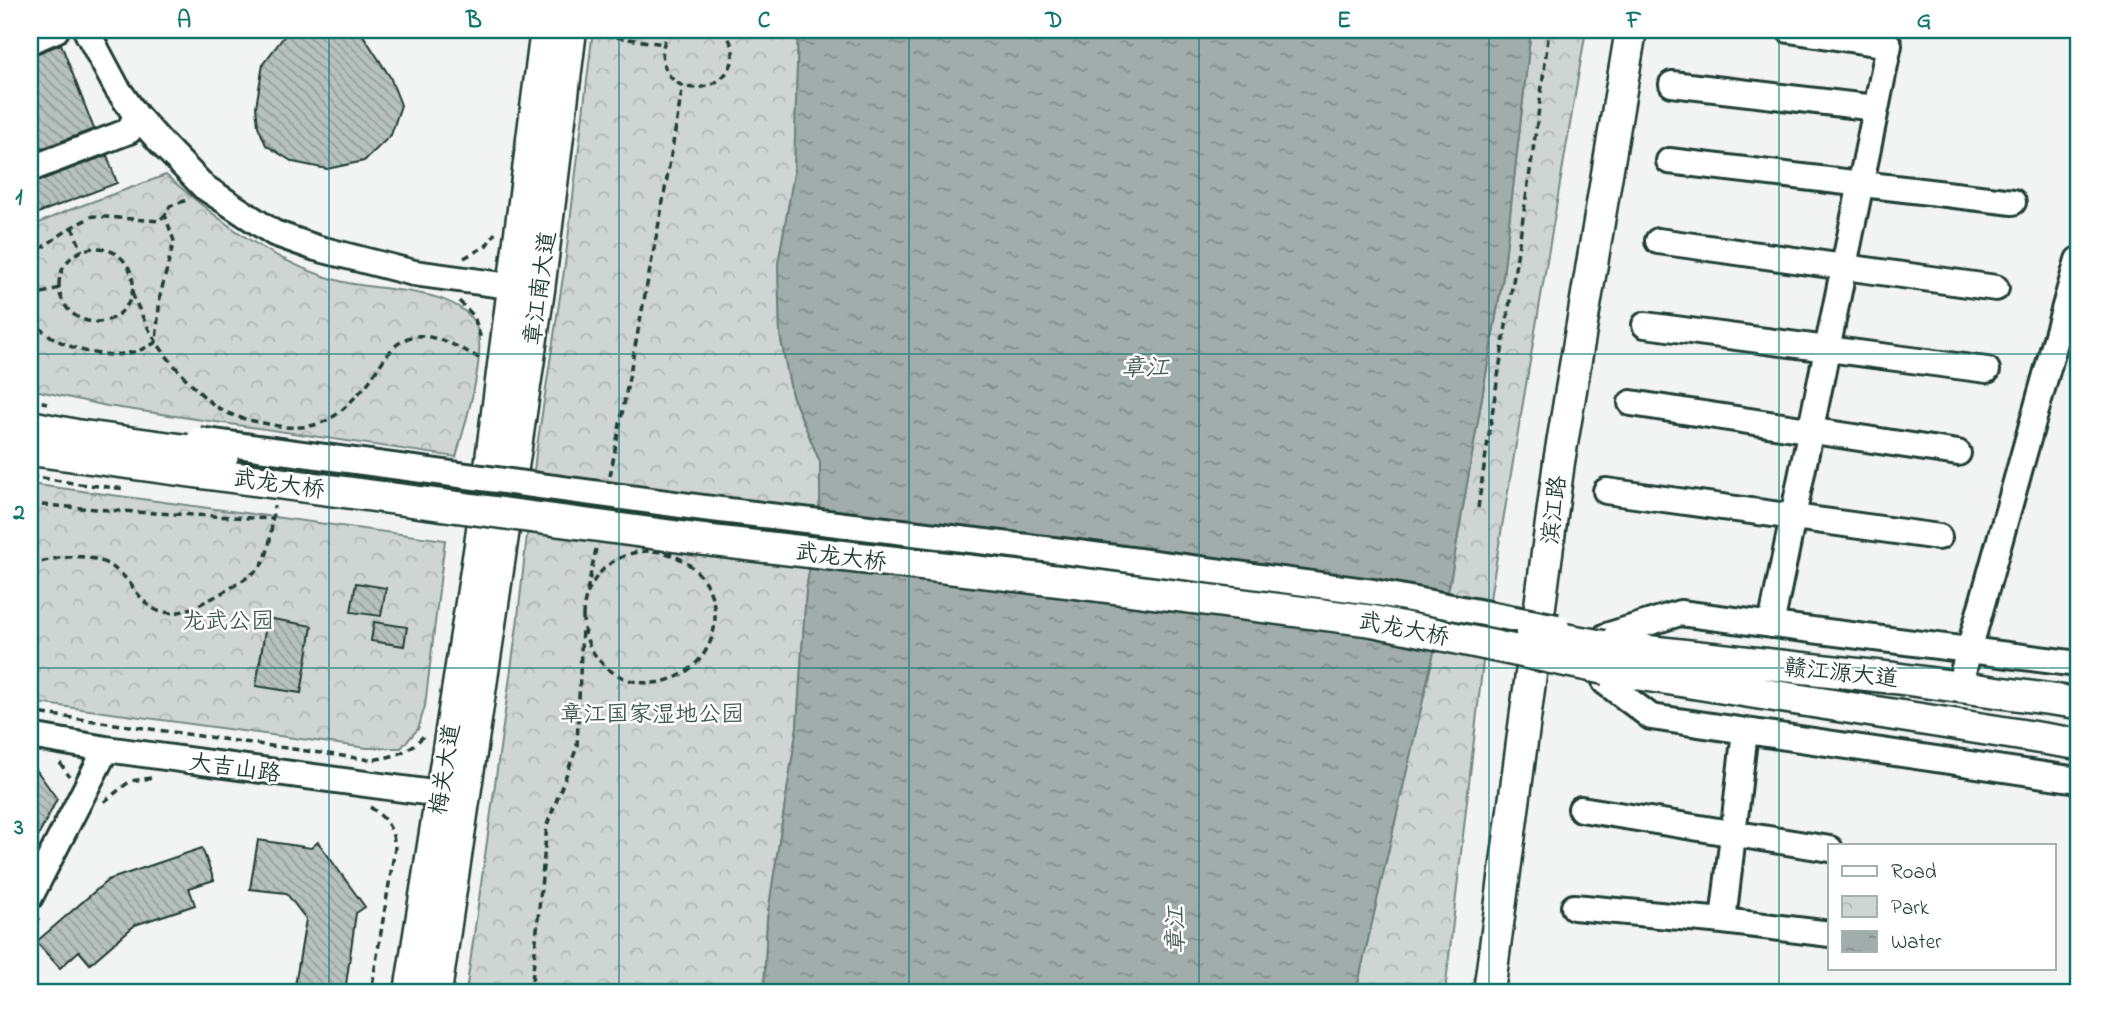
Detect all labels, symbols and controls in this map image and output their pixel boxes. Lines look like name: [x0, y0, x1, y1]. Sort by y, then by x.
text: A: [177, 5, 191, 38]
text: B: [465, 5, 482, 38]
text: C: [758, 5, 771, 38]
text: D: [1045, 5, 1062, 38]
text: E: [1337, 5, 1351, 38]
text: F: [1626, 5, 1642, 38]
text: G: [1917, 5, 1931, 38]
text: 1: [15, 182, 23, 215]
street label: 章江南大道: [517, 229, 566, 348]
water label: 章江: [1121, 352, 1170, 387]
street label: 武龙大桥: [231, 463, 327, 508]
street label: 滨江路: [1535, 474, 1576, 547]
text: 2: [12, 497, 25, 530]
street label: 武龙大桥: [793, 536, 888, 580]
street label: 武龙大桥: [1355, 605, 1452, 655]
park label: 龙武公园: [182, 606, 274, 639]
street label: 赣江源大道: [1782, 652, 1900, 697]
park label: 章江国家湿地公园: [560, 699, 744, 732]
street label: 梅关大道: [423, 721, 470, 817]
street label: 大吉山路: [187, 747, 283, 792]
text: 3: [13, 812, 24, 845]
legend: [1828, 844, 2056, 970]
text: Road: [1891, 858, 1937, 888]
text: Park: [1891, 894, 1930, 924]
water label: 章江: [1160, 905, 1195, 954]
text: Water: [1891, 928, 1942, 958]

